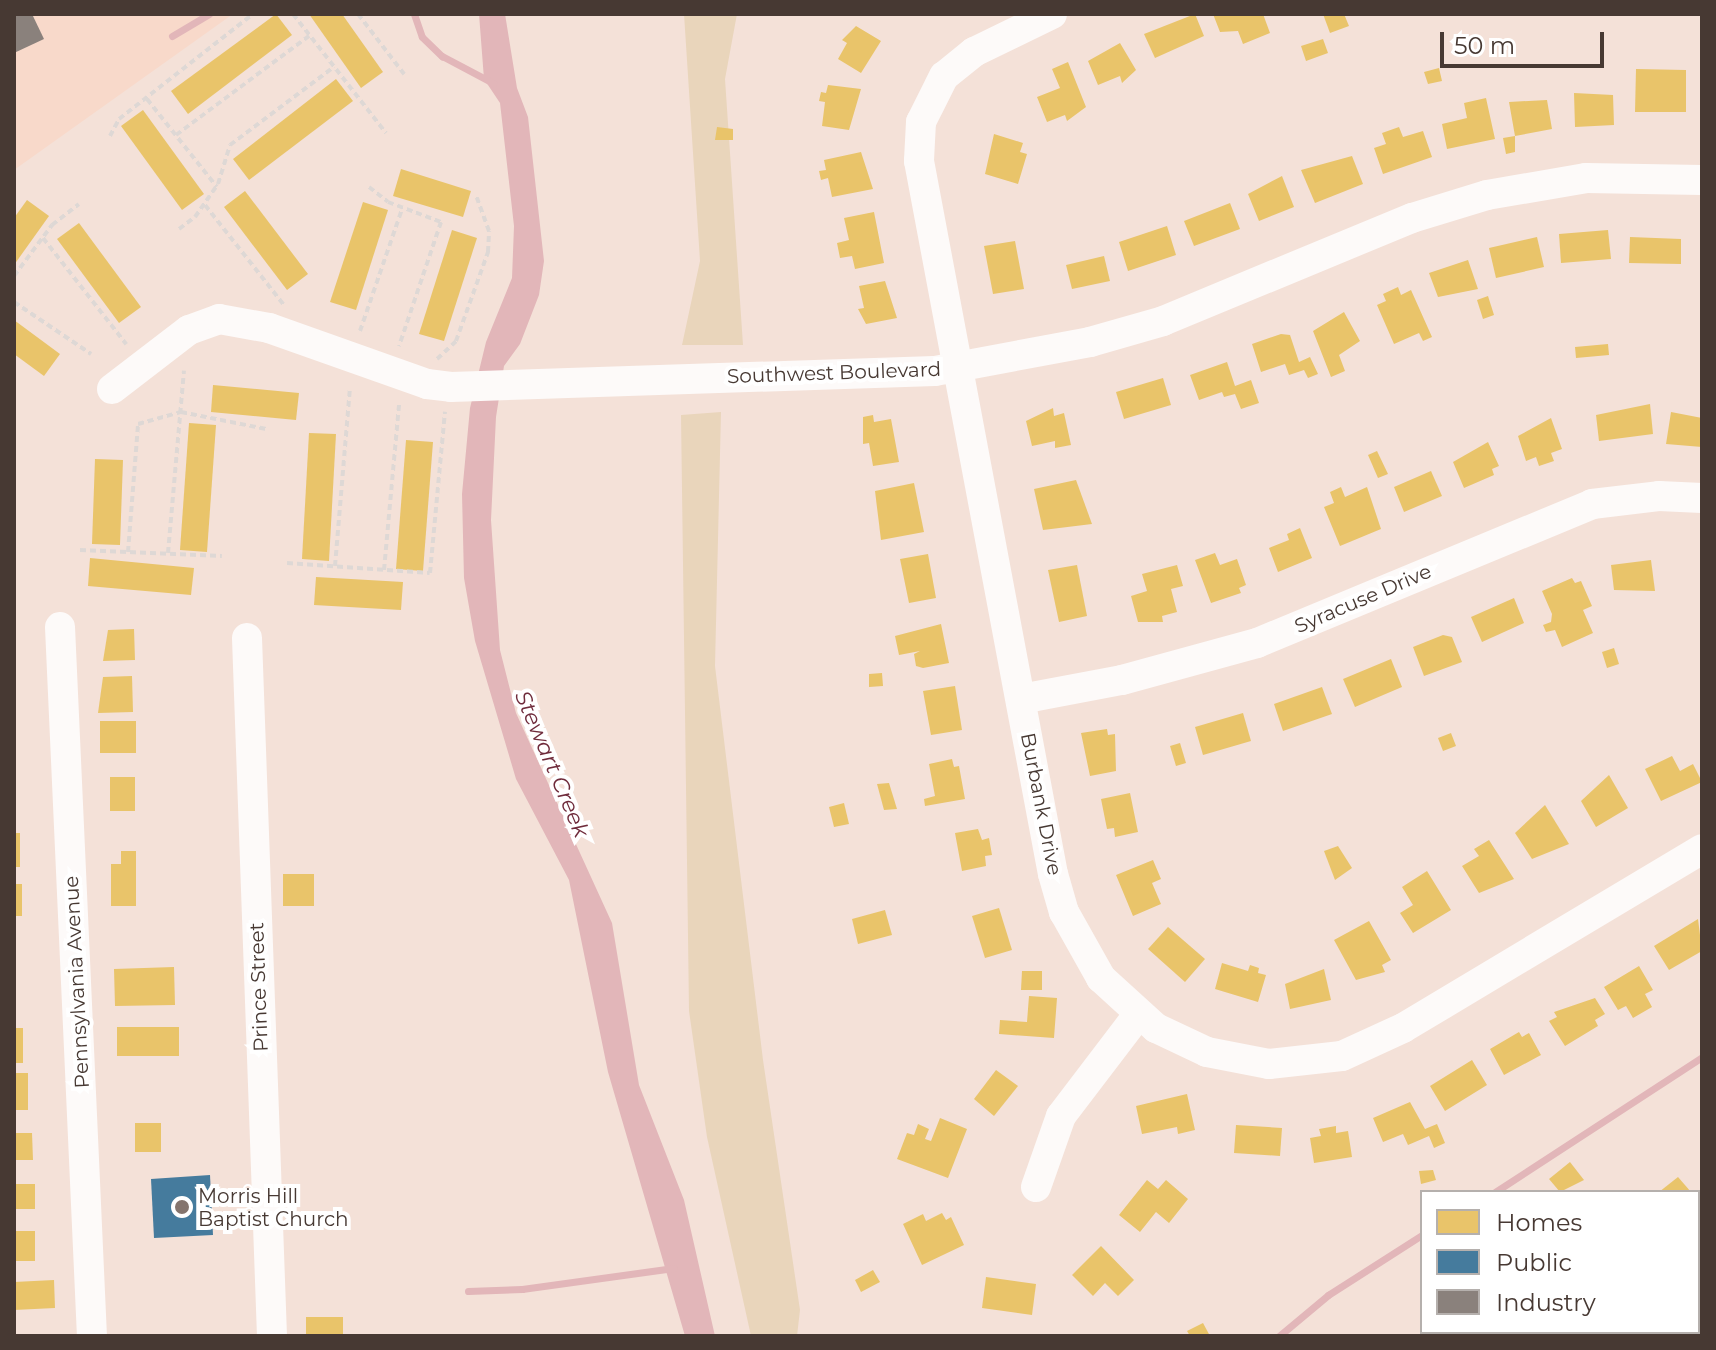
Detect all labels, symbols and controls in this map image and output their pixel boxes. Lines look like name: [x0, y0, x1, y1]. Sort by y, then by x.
scale bar: [1444, 16, 1608, 66]
text: 50 m: [1454, 31, 1515, 60]
street label: Southwest Boulevard: [727, 357, 941, 389]
street label: Syracuse Drive: [1291, 559, 1435, 639]
water label: Stewart Creek: [509, 687, 595, 841]
street label: Burbank Drive: [1015, 731, 1067, 877]
street label: Pennsylvania Avenue: [59, 875, 95, 1089]
street label: Prince Street: [245, 922, 273, 1052]
place label: Morris Hill Baptist Church: [198, 1184, 349, 1231]
legend: [1420, 1190, 1700, 1334]
marker: Morris Hill Baptist Church: [173, 1198, 191, 1216]
text: Homes: [1496, 1208, 1582, 1237]
text: Public: [1496, 1248, 1572, 1277]
text: Industry: [1496, 1288, 1596, 1317]

